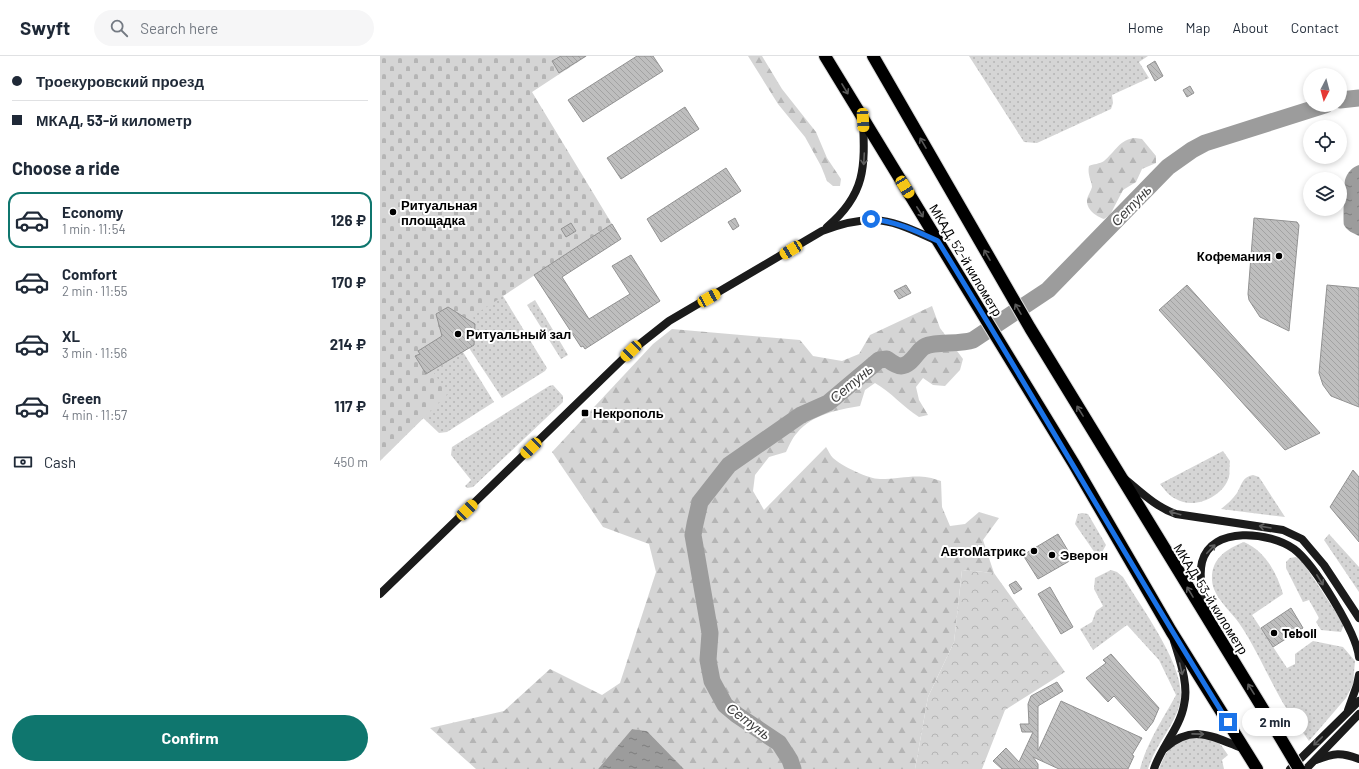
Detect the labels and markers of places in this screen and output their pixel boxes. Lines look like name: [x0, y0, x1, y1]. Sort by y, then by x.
place label: Ритуальная площадка: [401, 197, 478, 228]
marker: Ритуальная площадка: [388, 207, 398, 217]
place label: Кофемания: [1197, 248, 1271, 264]
marker: Кофемания: [1274, 251, 1284, 261]
place label: Ритуальный зал: [466, 326, 571, 342]
marker: Ритуальный зал: [453, 329, 463, 339]
place label: Некрополь: [593, 405, 664, 421]
marker: Некрополь: [580, 408, 590, 418]
place label: АвтоМатрикс: [941, 543, 1026, 559]
marker: АвтоМатрикс: [1029, 546, 1039, 556]
place label: Эверон: [1060, 547, 1108, 563]
marker: Эверон: [1047, 550, 1057, 560]
place label: Teboil: [1282, 625, 1317, 641]
marker: Teboil: [1269, 628, 1279, 638]

